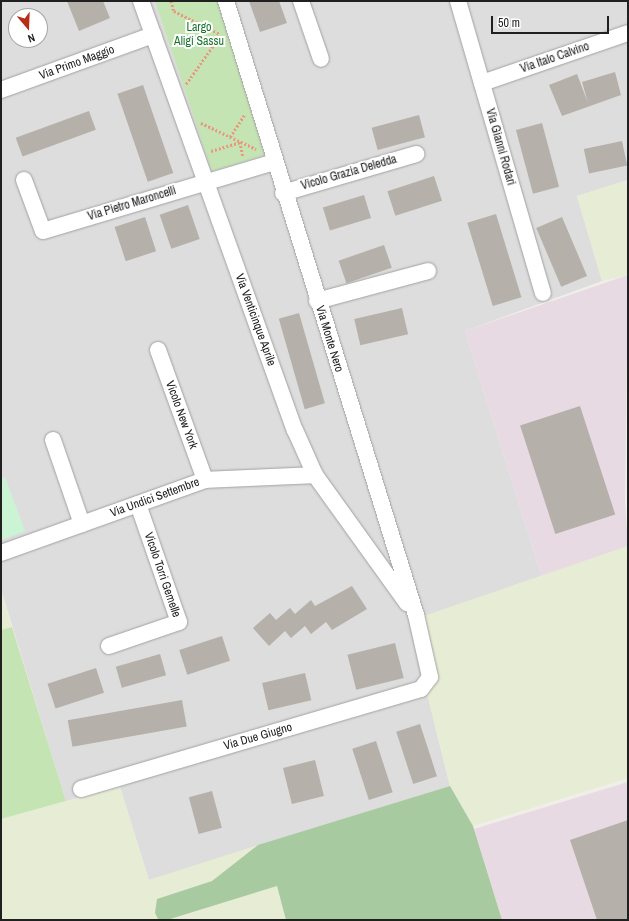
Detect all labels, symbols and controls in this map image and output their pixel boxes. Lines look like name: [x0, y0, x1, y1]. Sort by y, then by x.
north arrow: [8, 8, 48, 48]
scale bar: [493, 8, 611, 34]
text: 50 m: [498, 15, 520, 31]
park label: Largo Aligi Sassu: [174, 21, 224, 49]
text: N: [26, 31, 37, 46]
street label: Via Italo Calvino: [519, 39, 591, 77]
street label: Via Primo Maggio: [37, 43, 117, 83]
street label: Via Gianni Rodari: [482, 107, 518, 187]
street label: Vicolo Grazia Deledda: [300, 152, 398, 194]
street label: Via Pietro Maroncelli: [86, 184, 178, 224]
street label: Via Venticinque Aprile: [232, 272, 278, 368]
street label: Via Monte Nero: [312, 304, 346, 374]
street label: Vicolo New York: [162, 379, 200, 451]
street label: Via Undici Settembre: [108, 475, 202, 521]
street label: Vicolo Torri Gemelle: [141, 531, 183, 619]
street label: Via Due Giugno: [222, 720, 294, 754]

